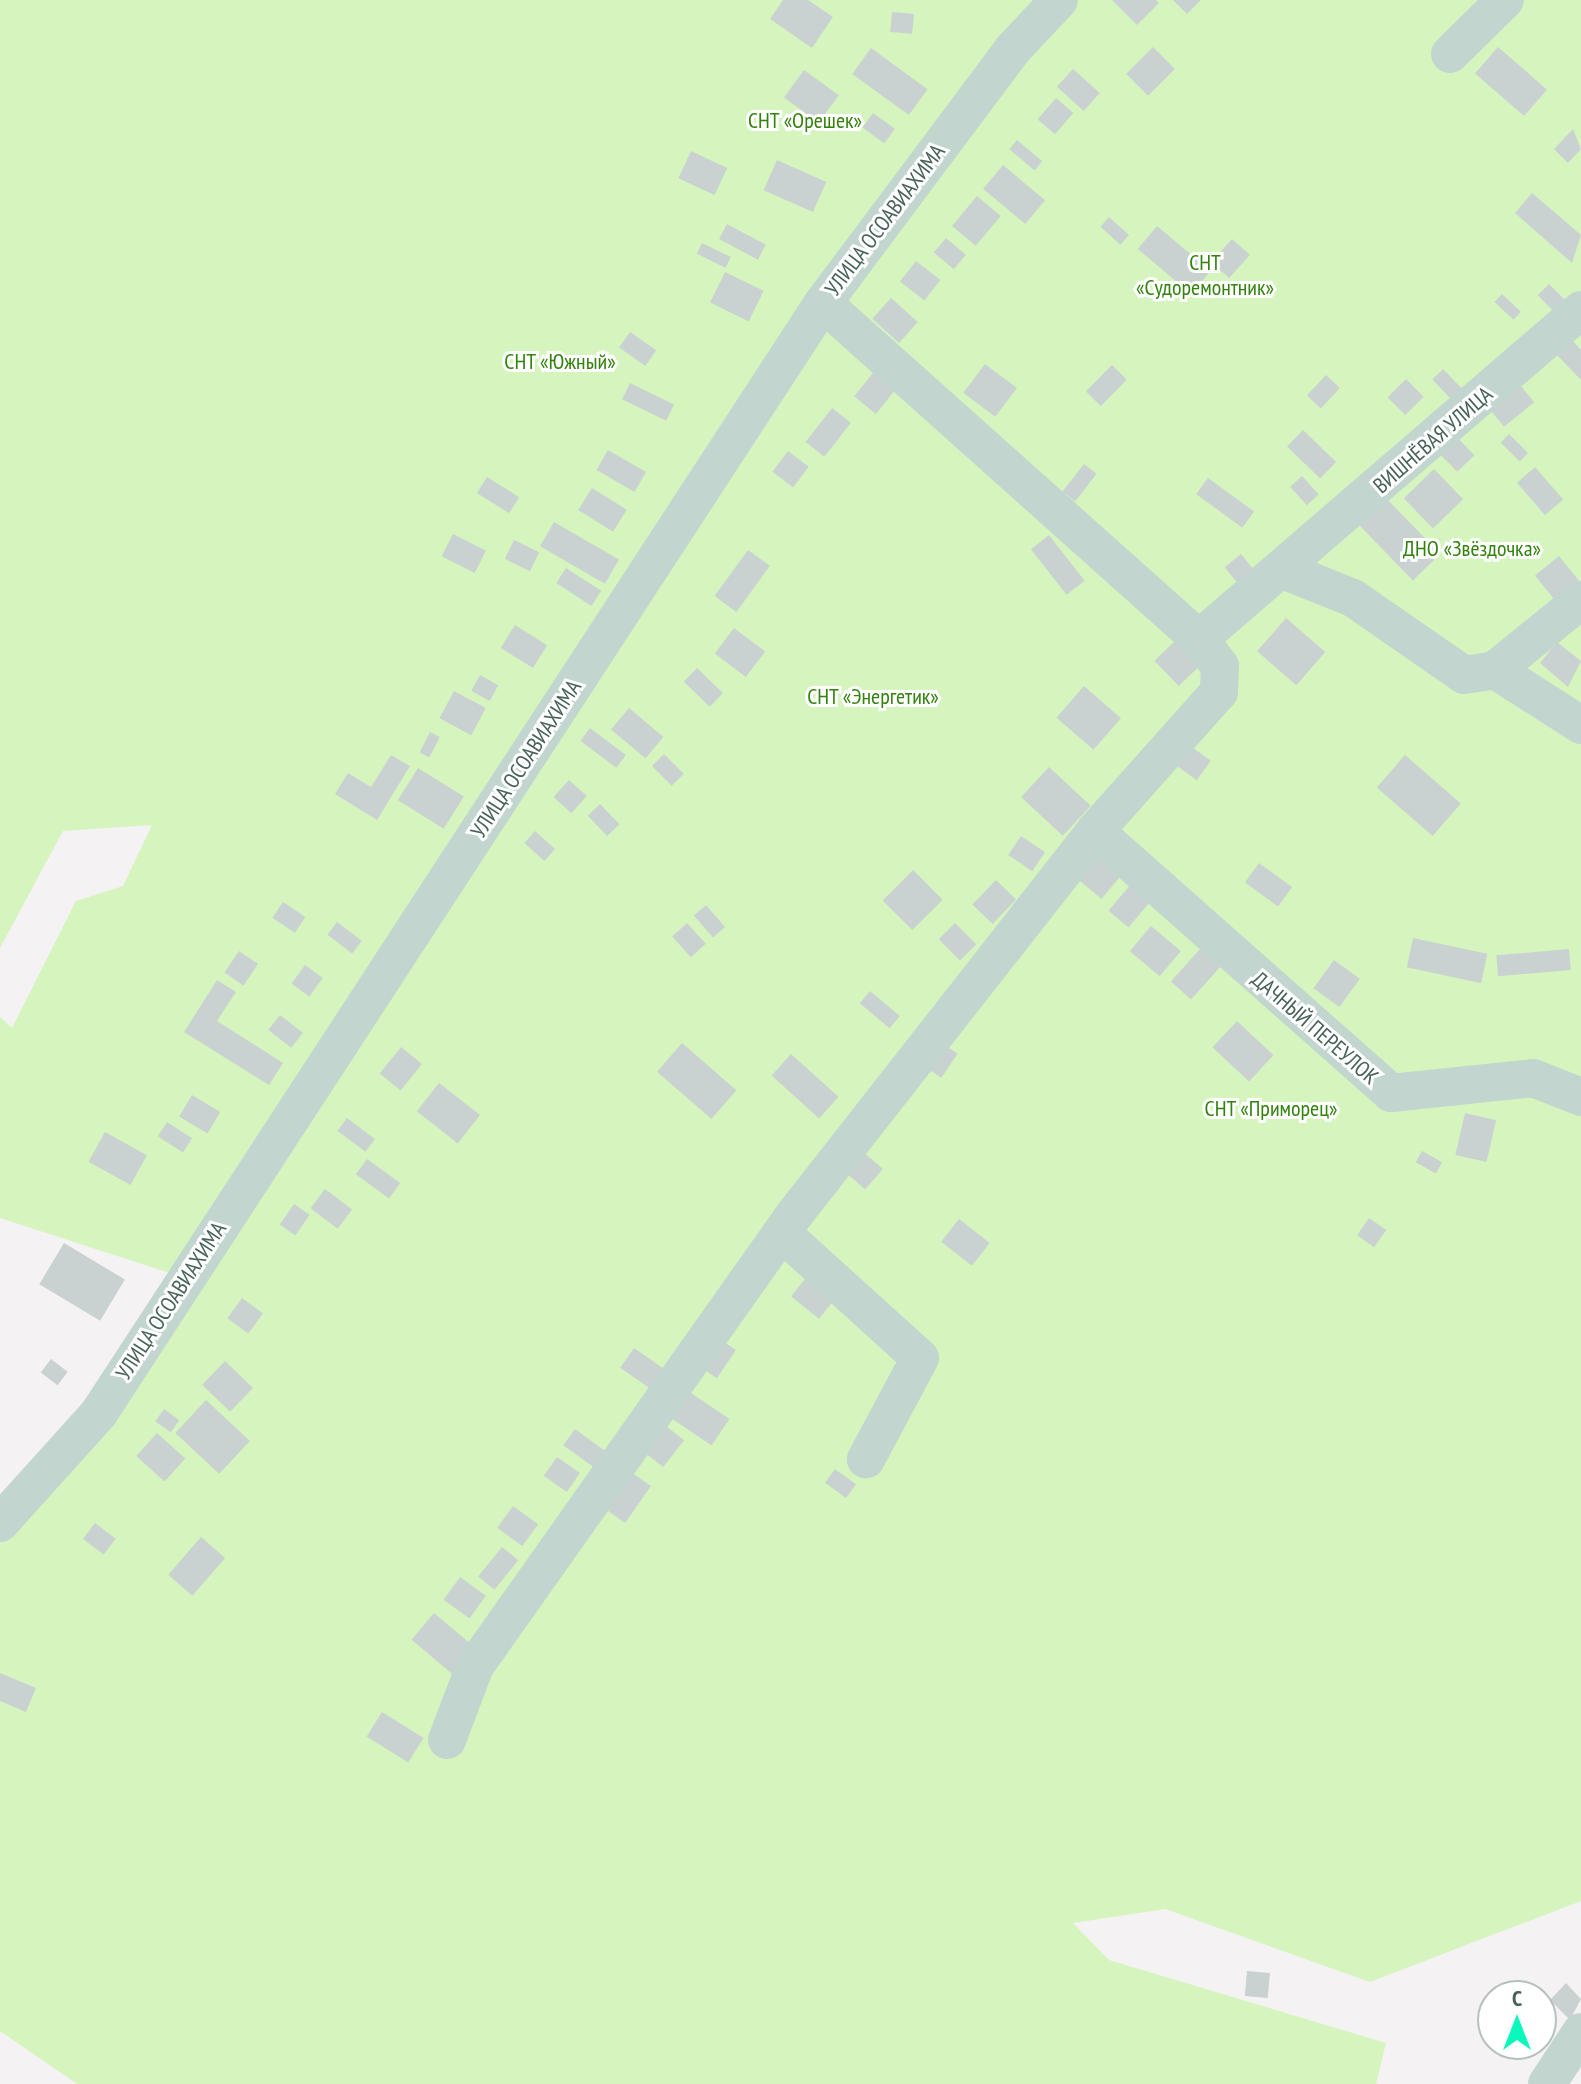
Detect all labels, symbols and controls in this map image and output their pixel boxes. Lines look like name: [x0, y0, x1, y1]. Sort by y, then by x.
park label: СНТ «Орешек»: [748, 108, 862, 134]
street label: УЛИЦА ОСОАВИАХИМА: [819, 139, 951, 301]
park label: СНТ «Судоремонтник»: [1136, 249, 1274, 300]
park label: СНТ «Южный»: [504, 349, 616, 375]
street label: ВИШНЁВАЯ УЛИЦА: [1368, 381, 1498, 499]
park label: ДНО «Звёздочка»: [1403, 536, 1541, 562]
street label: УЛИЦА ОСОАВИАХИМА: [465, 675, 587, 843]
park label: СНТ «Энергетик»: [807, 684, 939, 710]
street label: ДАЧНЫЙ ПЕРЕУЛОК: [1246, 966, 1384, 1090]
park label: СНТ «Приморец»: [1204, 1096, 1338, 1122]
street label: УЛИЦА ОСОАВИАХИМА: [110, 1217, 232, 1385]
north arrow: [1477, 1980, 1557, 2060]
text: С: [1512, 1984, 1522, 2012]

